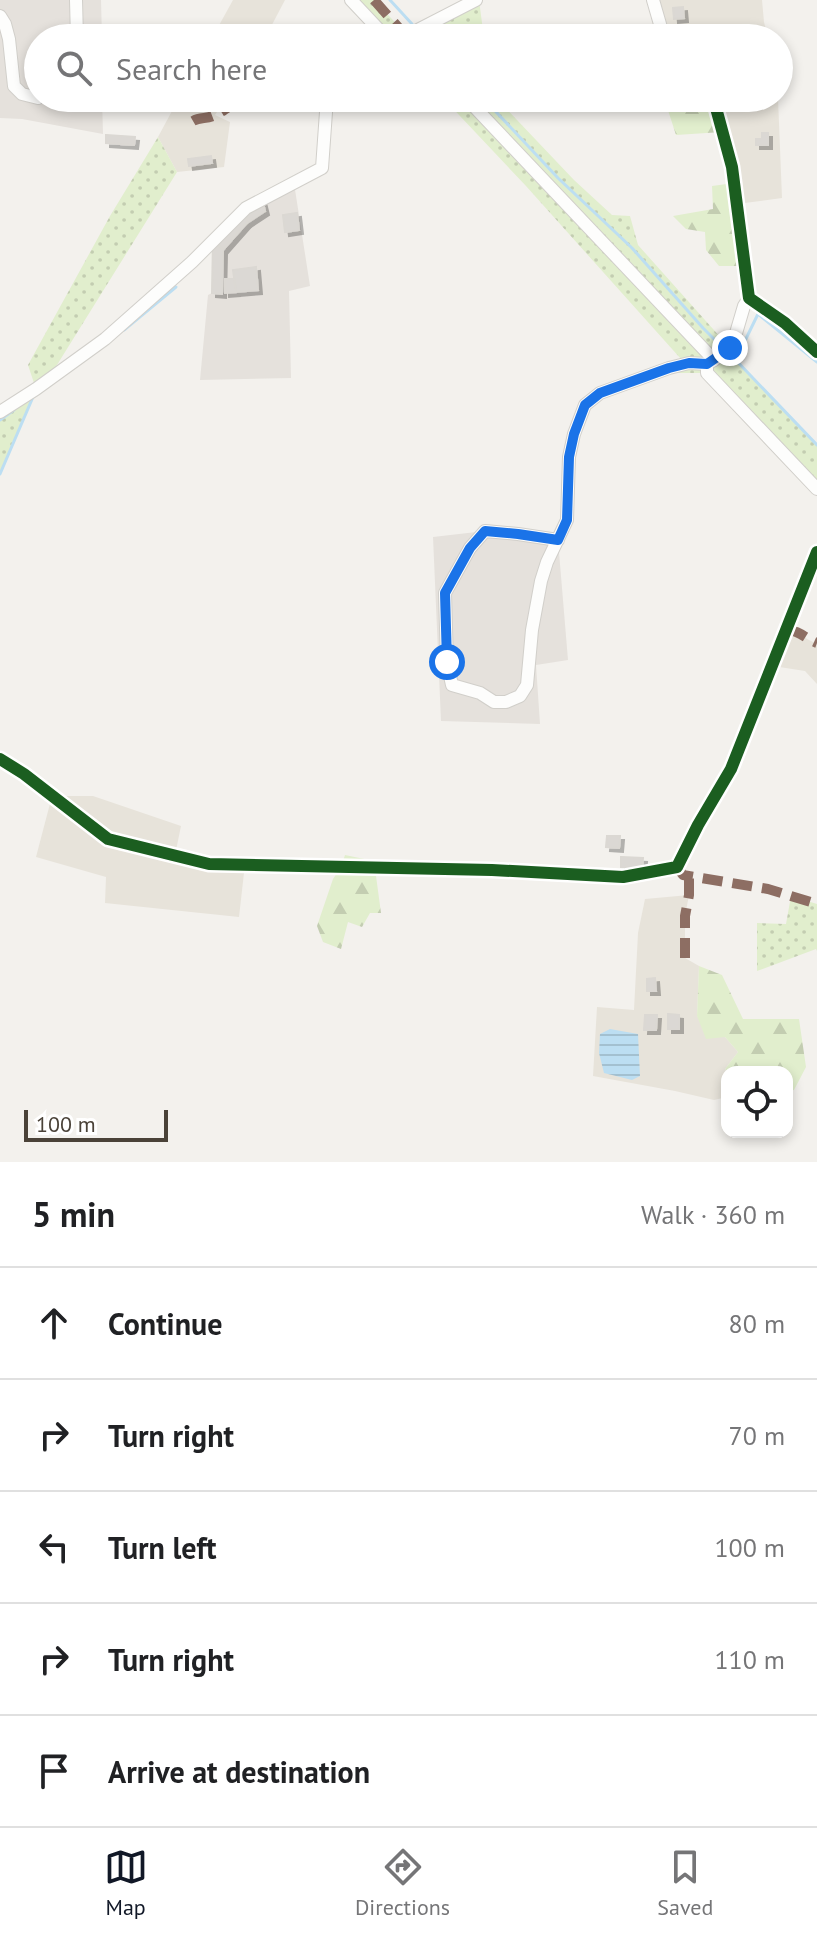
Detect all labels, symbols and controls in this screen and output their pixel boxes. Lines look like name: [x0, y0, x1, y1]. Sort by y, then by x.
search box: [24, 24, 793, 112]
icon: search: [52, 46, 96, 90]
text: Search here: [116, 49, 267, 88]
route end: [712, 330, 748, 366]
route start: [429, 644, 465, 680]
map controls: [721, 1066, 793, 1138]
button: locate: [721, 1066, 793, 1138]
scale bar: [24, 1106, 168, 1142]
text: 100 m: [36, 1110, 96, 1138]
text: 5 min: [32, 1192, 115, 1236]
text: Walk · 360 m: [641, 1198, 785, 1231]
icon: ahead: [32, 1301, 76, 1345]
text: Continue: [108, 1304, 222, 1343]
text: 80 m: [729, 1307, 785, 1340]
icon: right: [32, 1413, 76, 1457]
text: Turn right: [108, 1416, 234, 1455]
text: 70 m: [729, 1419, 785, 1452]
icon: left: [32, 1525, 76, 1569]
text: Turn left: [108, 1528, 216, 1567]
text: 100 m: [714, 1531, 785, 1564]
icon: right: [32, 1637, 76, 1681]
text: Turn right: [108, 1640, 234, 1679]
text: 110 m: [714, 1643, 785, 1676]
icon: arrive: [32, 1749, 76, 1793]
text: Arrive at destination: [108, 1752, 370, 1791]
tab: Map: [104, 1845, 148, 1921]
tab: Directions: [355, 1845, 450, 1921]
tab: Saved: [657, 1845, 713, 1921]

